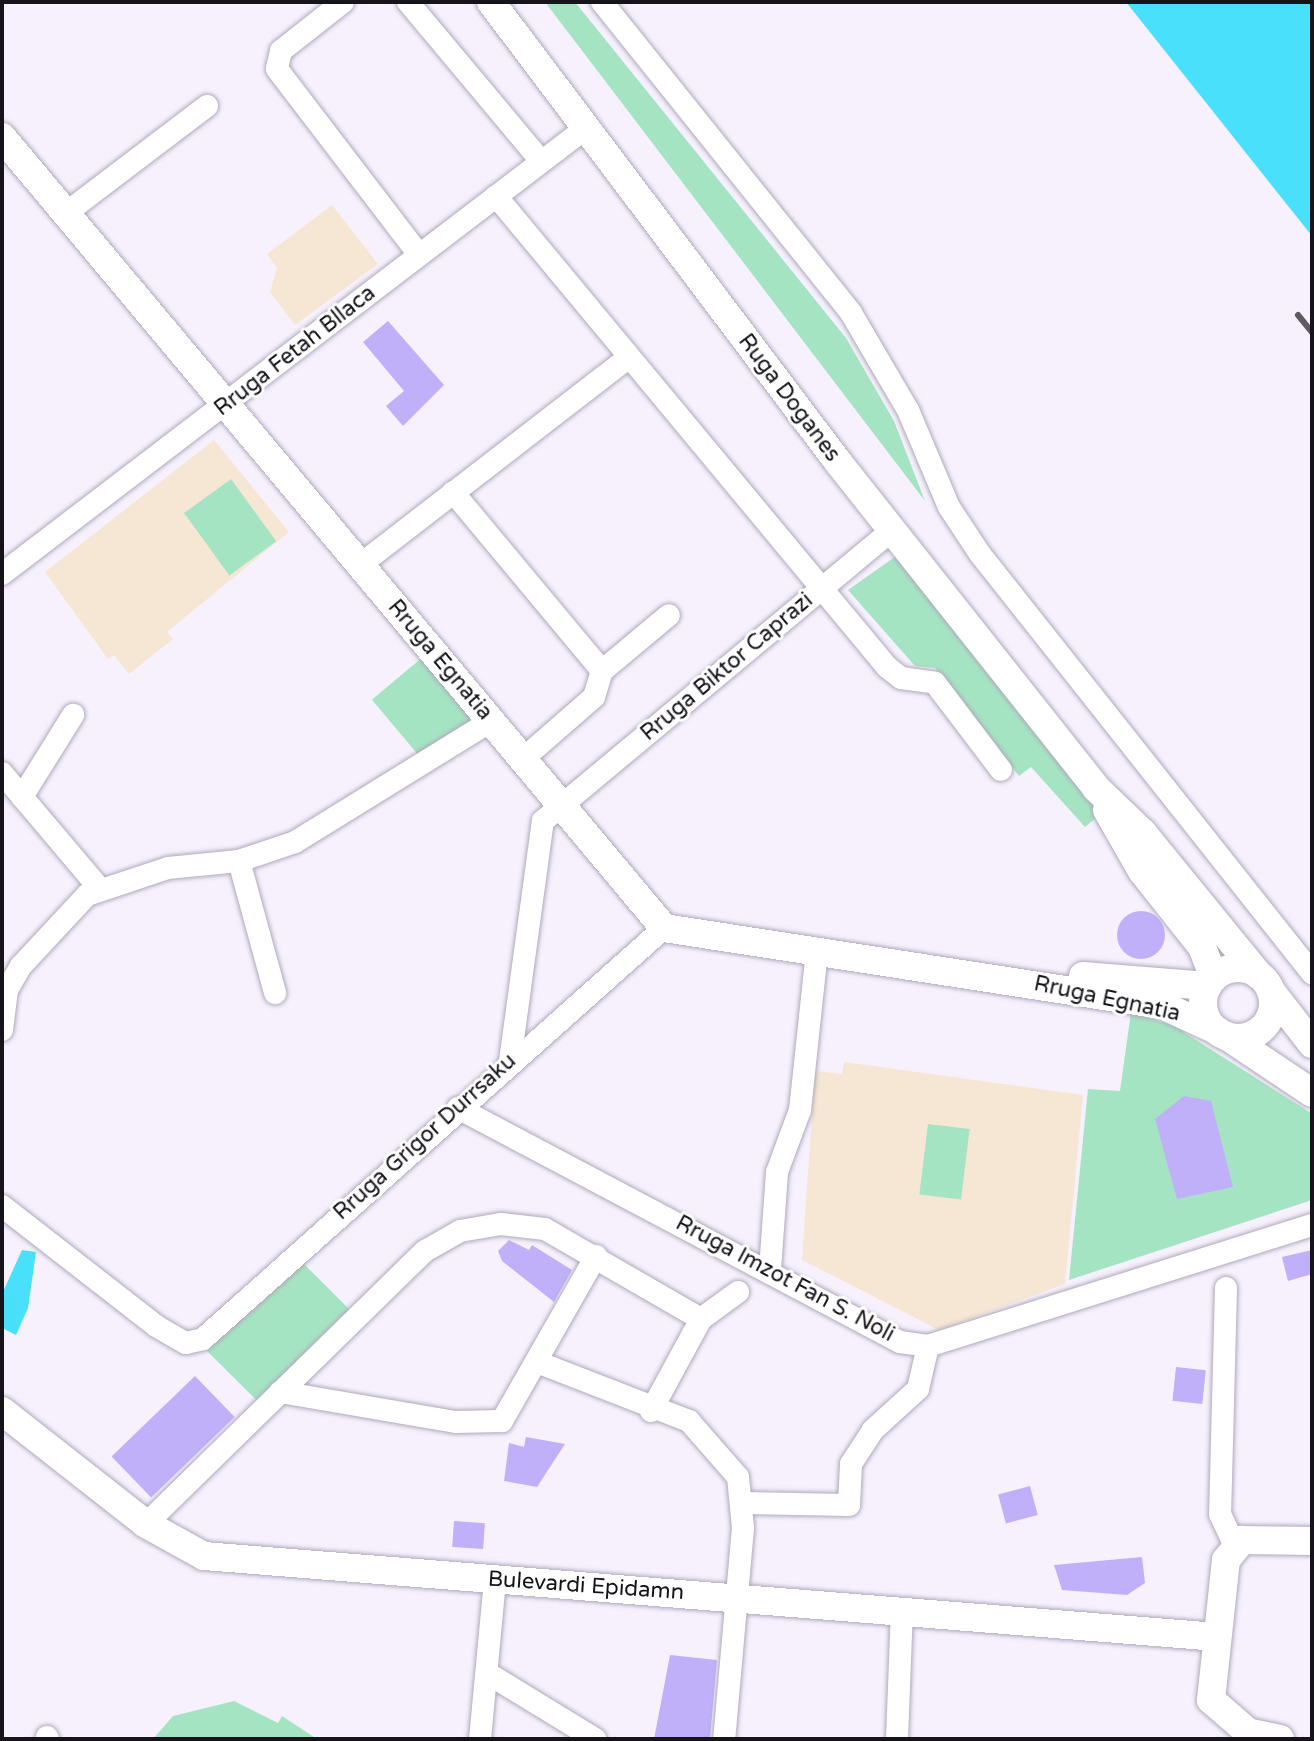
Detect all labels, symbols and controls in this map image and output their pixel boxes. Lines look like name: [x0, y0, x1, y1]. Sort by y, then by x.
street label: Rruga Fetah Bllaca: [209, 280, 381, 422]
street label: Ruga Doganes: [732, 329, 846, 467]
street label: Rruga Biktor Caprazi: [636, 587, 818, 747]
street label: Rruga Egnatia: [382, 595, 498, 725]
street label: Rruga Egnatia: [1031, 971, 1183, 1027]
street label: Rruga Grigor Durrsaku: [328, 1048, 522, 1226]
street label: Rruga Imzot Fan S. Noli: [671, 1210, 899, 1348]
street label: Bulevardi Epidamn: [487, 1566, 685, 1606]

